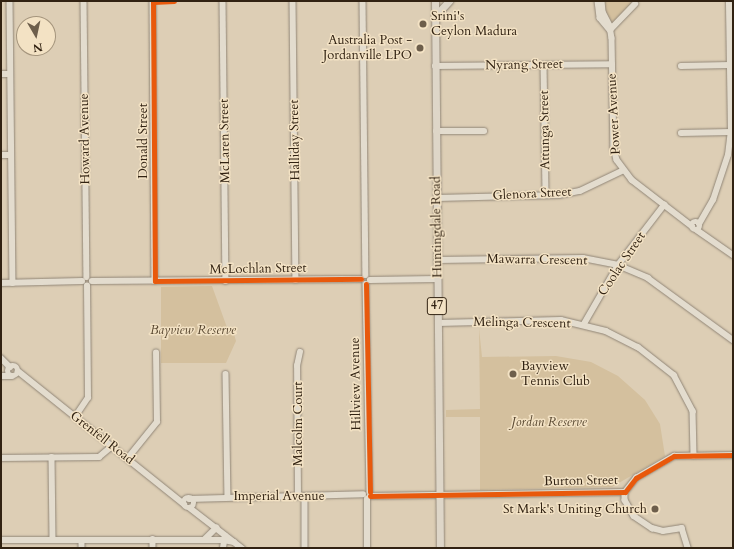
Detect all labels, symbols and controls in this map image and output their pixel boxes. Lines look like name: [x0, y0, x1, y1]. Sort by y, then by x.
place label: Srini's Ceylon Madura: [431, 9, 517, 40]
north arrow: [16, 16, 56, 56]
marker: Srini's Ceylon Madura: [418, 19, 428, 29]
place label: Australia Post - Jordanville LPO: [323, 33, 412, 64]
text: N: [32, 39, 44, 56]
marker: Australia Post - Jordanville LPO: [415, 43, 425, 53]
street label: Nyrang Street: [485, 57, 563, 73]
street label: Power Avenue: [604, 73, 624, 155]
street label: Attunga Street: [537, 90, 553, 170]
street label: Howard Avenue: [76, 93, 94, 185]
street label: McLaren Street: [216, 99, 234, 183]
street label: Halliday Street: [286, 99, 304, 181]
street label: Donald Street: [135, 103, 151, 179]
street label: Huntingdale Road: [428, 176, 446, 278]
street label: Glenora Street: [492, 184, 572, 204]
street label: Coolac Street: [595, 229, 649, 299]
street label: Mawarra Crescent: [486, 251, 588, 269]
street label: McLochlan Street: [209, 260, 307, 278]
road number: 47: [426, 296, 448, 316]
street label: Melinga Crescent: [473, 314, 571, 332]
park label: Bayview Reserve: [150, 322, 236, 338]
street label: Hillview Avenue: [347, 337, 365, 431]
place label: Bayview Tennis Club: [521, 359, 590, 390]
marker: Bayview Tennis Club: [508, 369, 518, 379]
street label: Malcolm Court: [290, 382, 306, 466]
street label: Grenfell Road: [67, 408, 137, 468]
park label: Jordan Reserve: [511, 414, 587, 430]
street label: Burton Street: [544, 473, 618, 489]
street label: Imperial Avenue: [233, 488, 325, 504]
place label: St Mark's Uniting Church: [503, 501, 647, 517]
marker: St Mark's Uniting Church: [650, 504, 660, 514]

